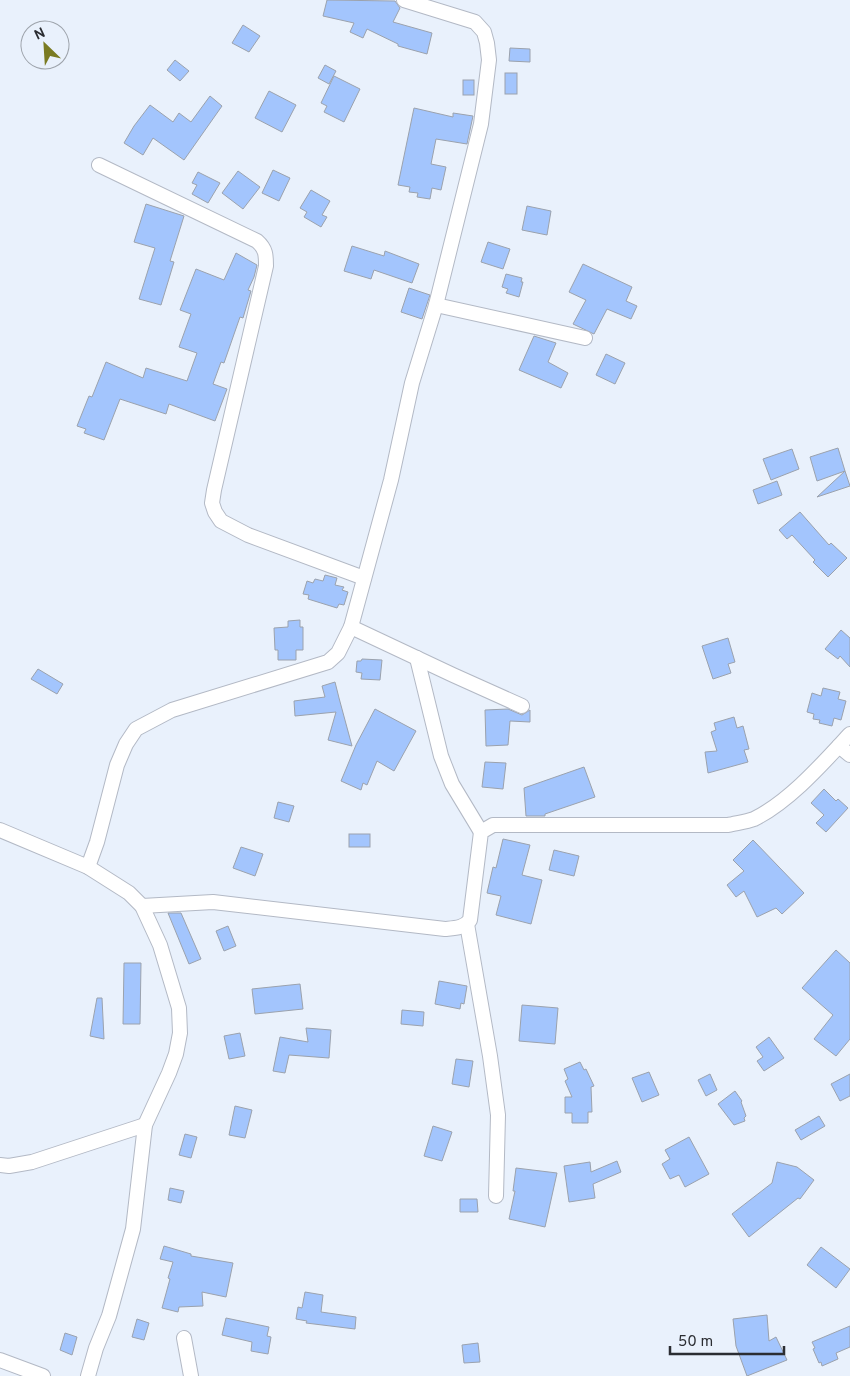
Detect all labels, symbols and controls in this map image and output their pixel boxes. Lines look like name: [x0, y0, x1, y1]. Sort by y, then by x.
north arrow: [20, 20, 70, 70]
text: N: [32, 25, 48, 44]
scale bar: [670, 1324, 784, 1356]
text: 50 m: [678, 1333, 713, 1352]

